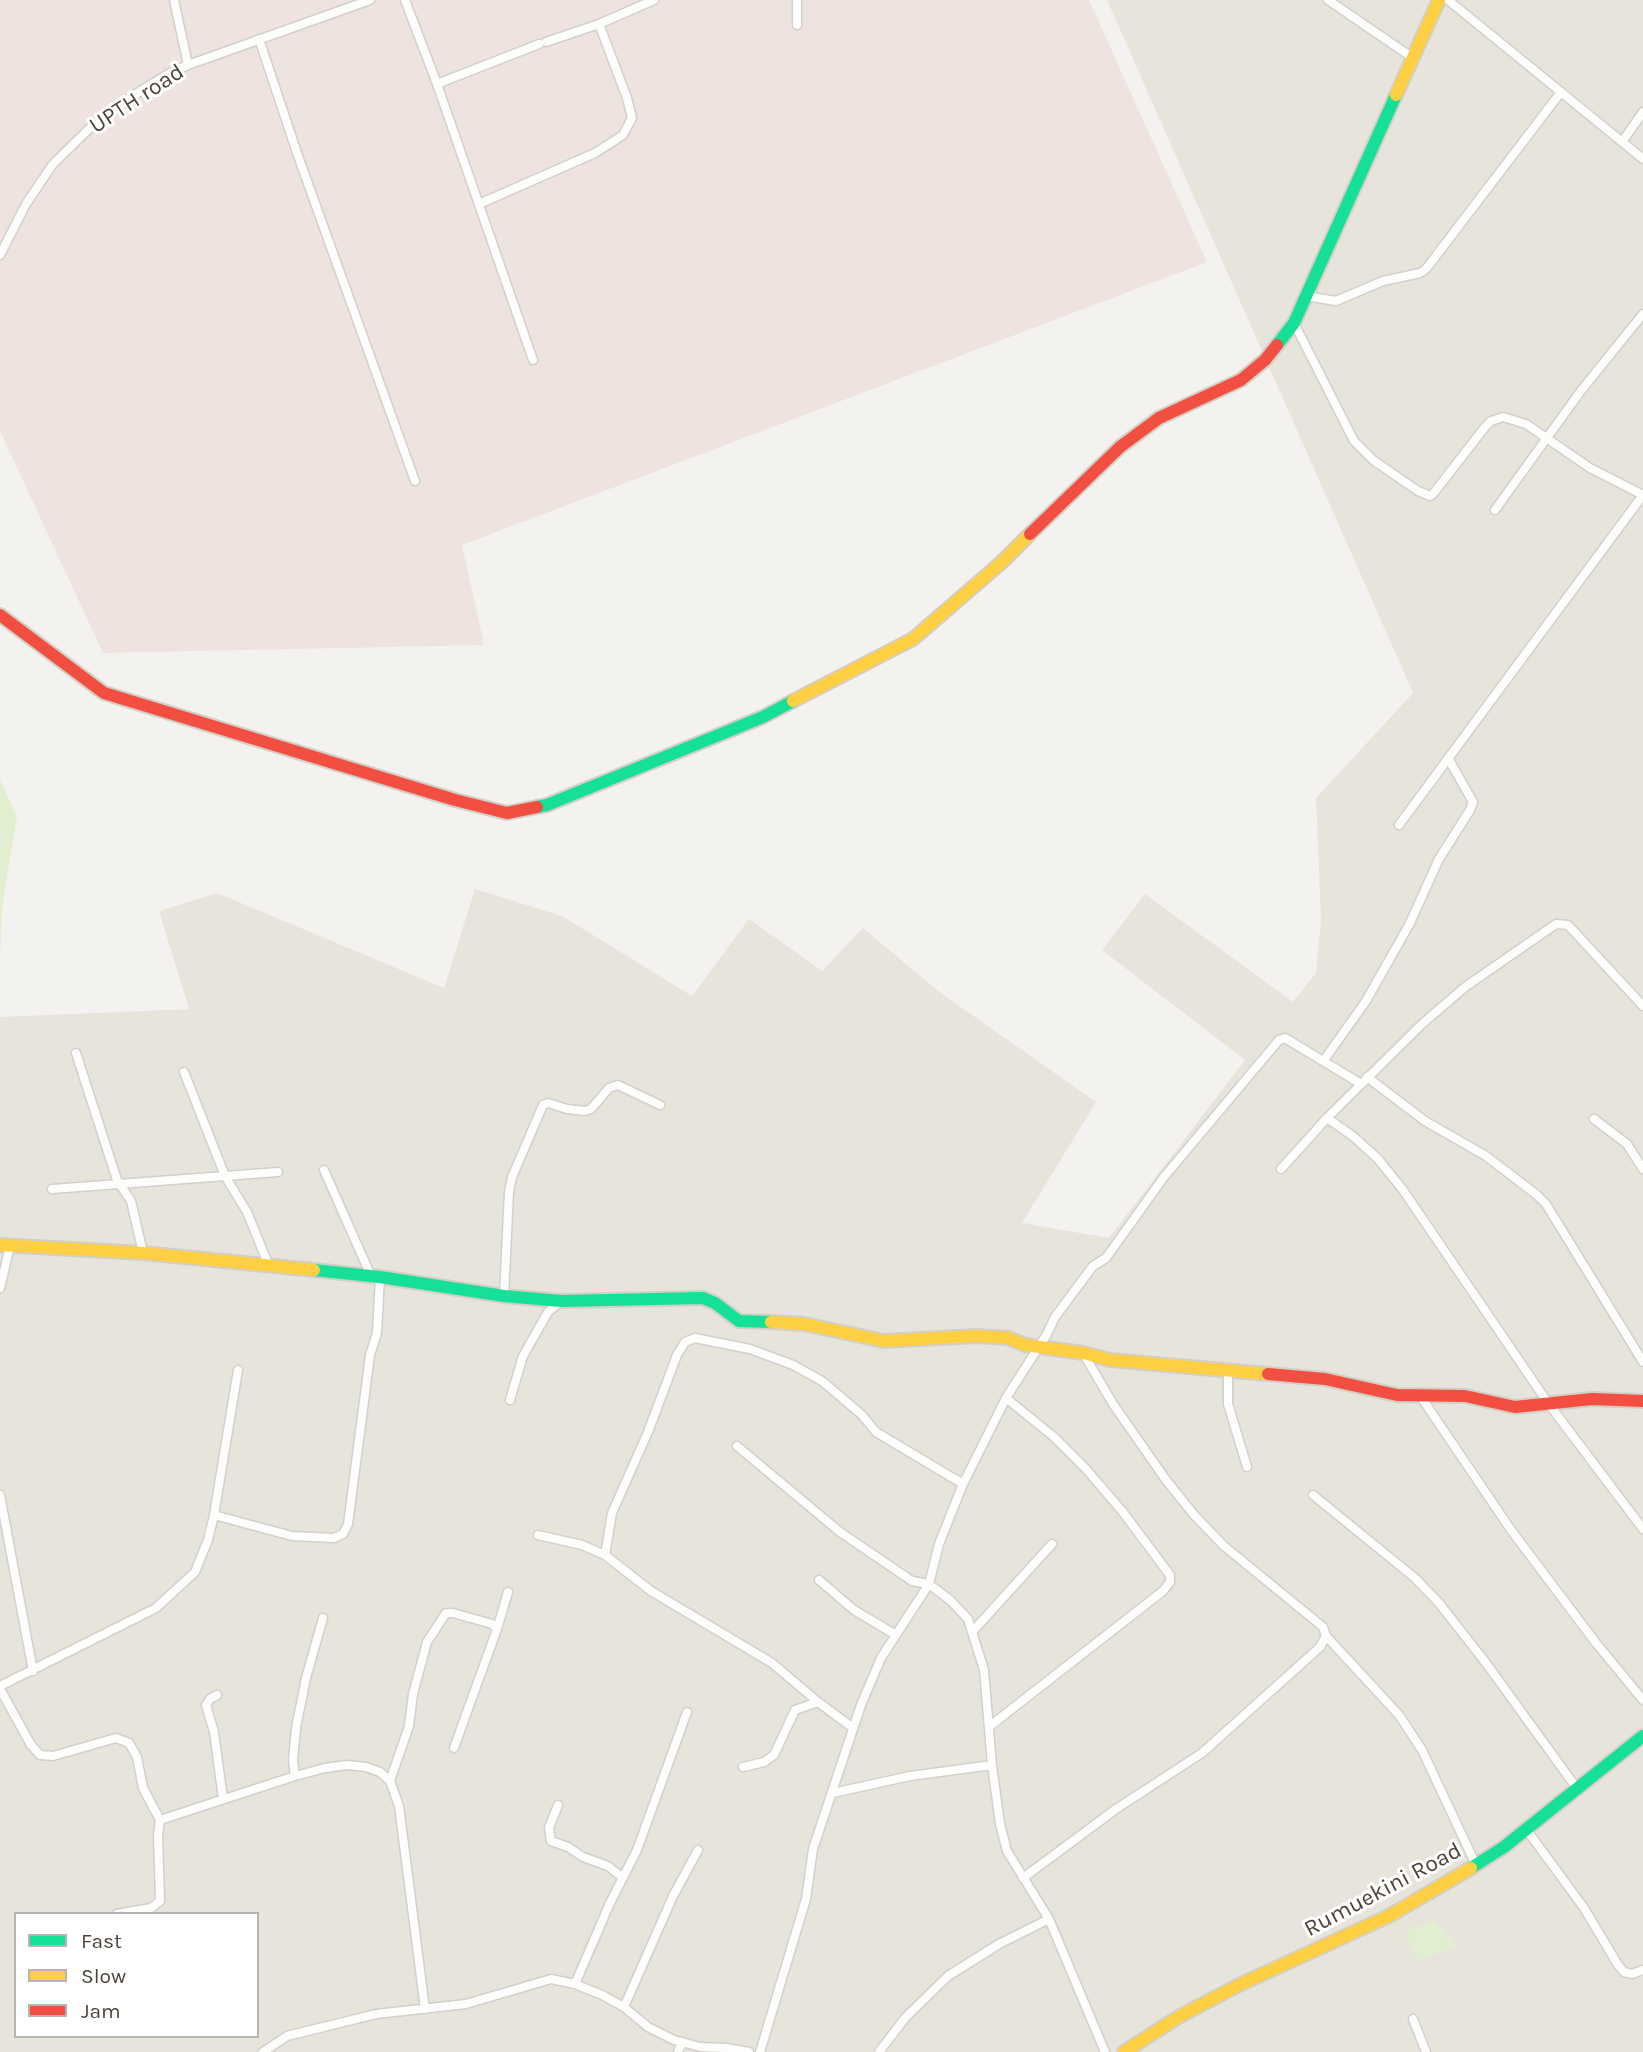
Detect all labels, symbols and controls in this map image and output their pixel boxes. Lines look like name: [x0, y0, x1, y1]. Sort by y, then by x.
street label: UPTH road: [85, 58, 189, 140]
street label: Rumuekini Road: [1300, 1837, 1466, 1943]
legend: [14, 1912, 259, 2038]
text: Fast: [81, 1929, 122, 1953]
text: Slow: [81, 1964, 126, 1988]
text: Jam: [81, 1999, 121, 2023]

